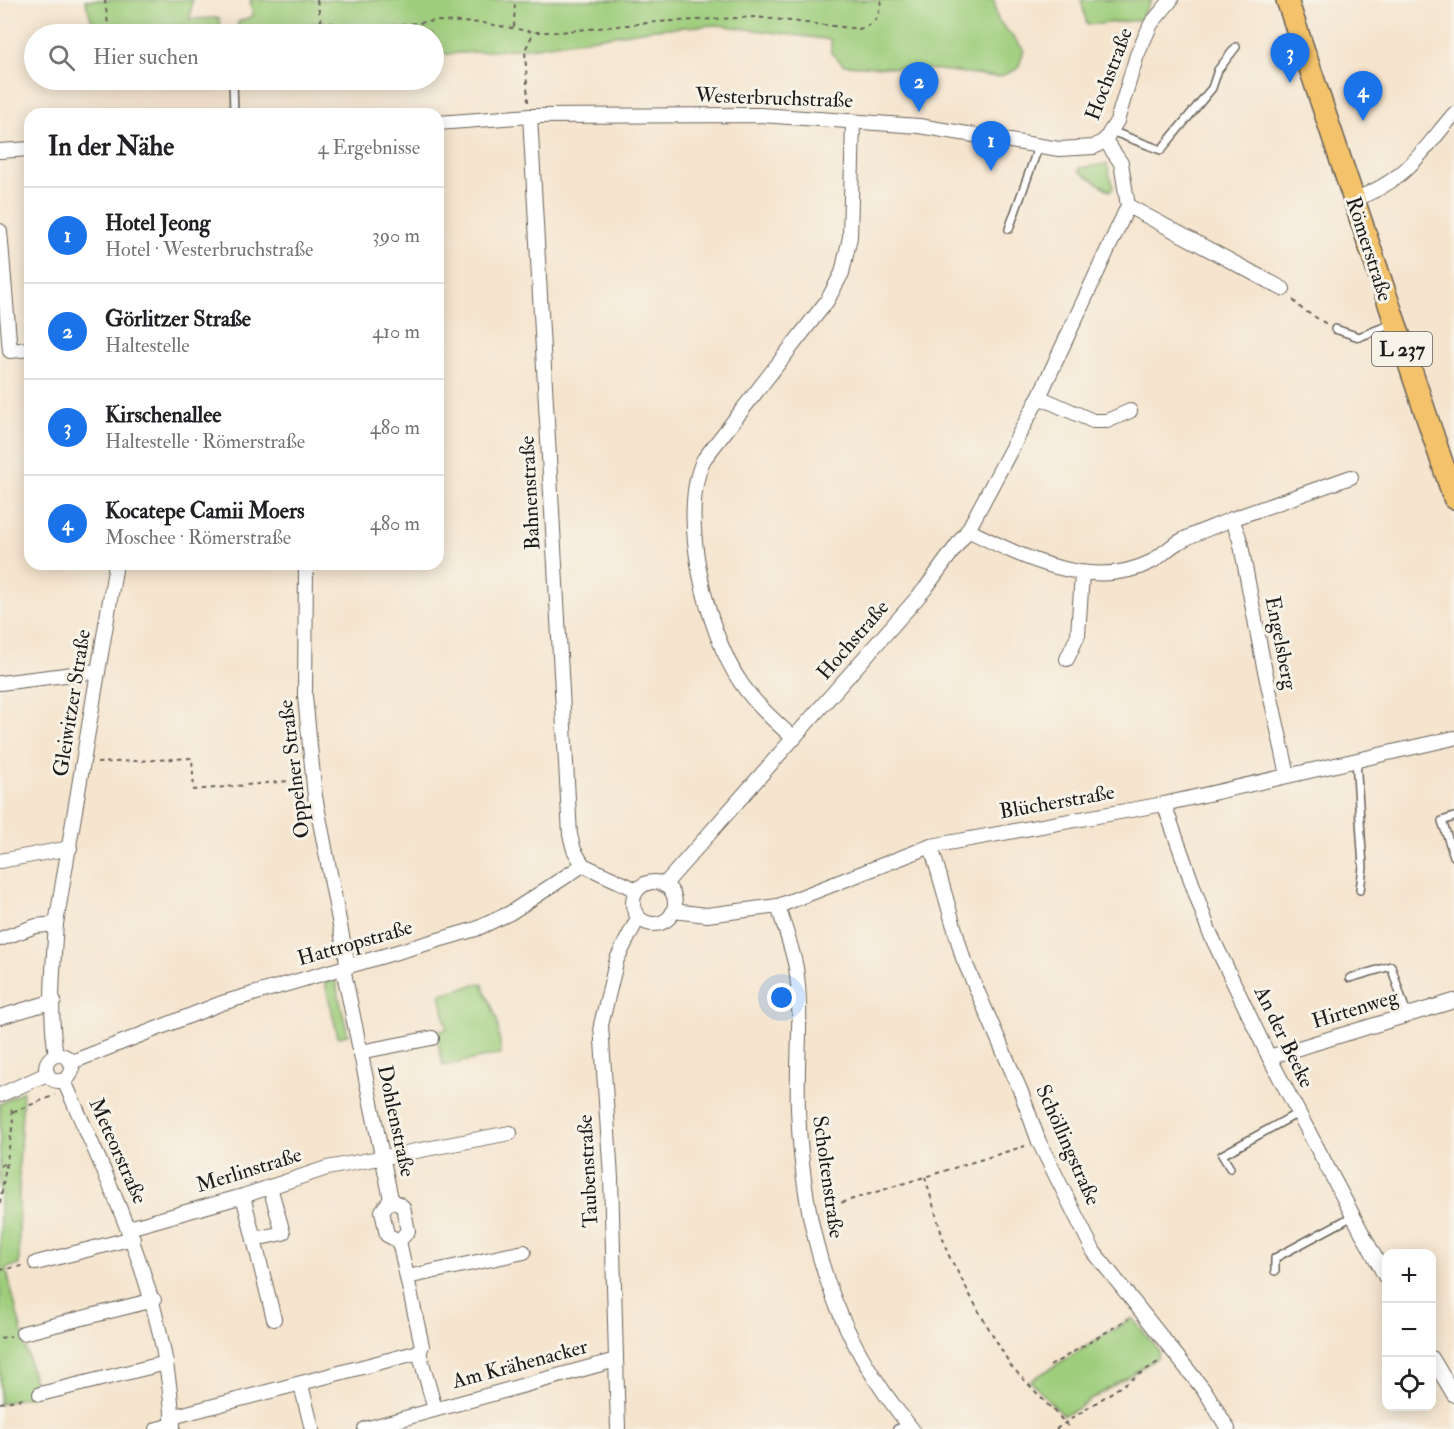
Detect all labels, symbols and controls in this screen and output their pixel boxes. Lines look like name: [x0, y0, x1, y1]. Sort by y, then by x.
search box: [24, 24, 444, 90]
street label: Hochstraße: [1079, 24, 1139, 124]
pin: 3: [1270, 34, 1310, 83]
icon: search: [45, 41, 78, 74]
text: Hier suchen: [93, 43, 199, 71]
pin: 2: [900, 63, 938, 112]
pin: 4: [1344, 72, 1382, 121]
street label: Westerbruchstraße: [694, 82, 854, 114]
pin: 1: [972, 122, 1010, 171]
text: In der Nähe: [48, 131, 174, 163]
text: 4 Ergebnisse: [318, 135, 420, 160]
street label: Römerstraße: [1339, 193, 1399, 305]
text: Hotel Jeong: [105, 209, 210, 237]
text: 1: [64, 223, 71, 248]
text: 390 m: [372, 223, 420, 248]
text: Hotel · Westerbruchstraße: [105, 237, 313, 262]
text: Görlitzer Straße: [105, 305, 251, 333]
text: 2: [62, 319, 73, 344]
text: 410 m: [372, 319, 420, 344]
road number: L 237: [1372, 332, 1432, 366]
text: Haltestelle: [105, 333, 190, 358]
text: Kirschenallee: [105, 401, 222, 429]
text: 3: [64, 415, 71, 440]
text: 480 m: [370, 415, 420, 440]
text: Haltestelle · Römerstraße: [105, 429, 305, 454]
street label: Bahnenstraße: [514, 435, 546, 551]
text: Kocatepe Camii Moers: [105, 497, 305, 525]
text: 4: [62, 511, 73, 536]
text: 480 m: [370, 511, 420, 536]
text: Moschee · Römerstraße: [105, 525, 291, 550]
street label: Hochstraße: [811, 594, 895, 686]
street label: Engelsberg: [1259, 594, 1303, 693]
street label: Gleiwitzer Straße: [47, 627, 97, 779]
street label: Oppelner Straße: [272, 698, 316, 840]
street label: Blücherstraße: [997, 779, 1117, 825]
street label: Hattropstraße: [294, 914, 416, 972]
street label: An der Beeke: [1247, 981, 1320, 1092]
your location: [767, 983, 796, 1012]
street label: Hirtenweg: [1309, 983, 1402, 1035]
street label: Dohlenstraße: [371, 1063, 421, 1180]
street label: Schöllingstraße: [1029, 1080, 1107, 1210]
street label: Meteorstraße: [83, 1094, 153, 1208]
street label: Taubenstraße: [572, 1114, 604, 1228]
street label: Scholtenstraße: [806, 1114, 850, 1240]
street label: Merlinstraße: [193, 1141, 305, 1199]
map controls: [1382, 1249, 1436, 1411]
button: +: [1382, 1249, 1436, 1303]
button: −: [1382, 1303, 1436, 1357]
street label: Am Krähenacker: [448, 1333, 591, 1395]
button: locate: [1382, 1357, 1436, 1411]

